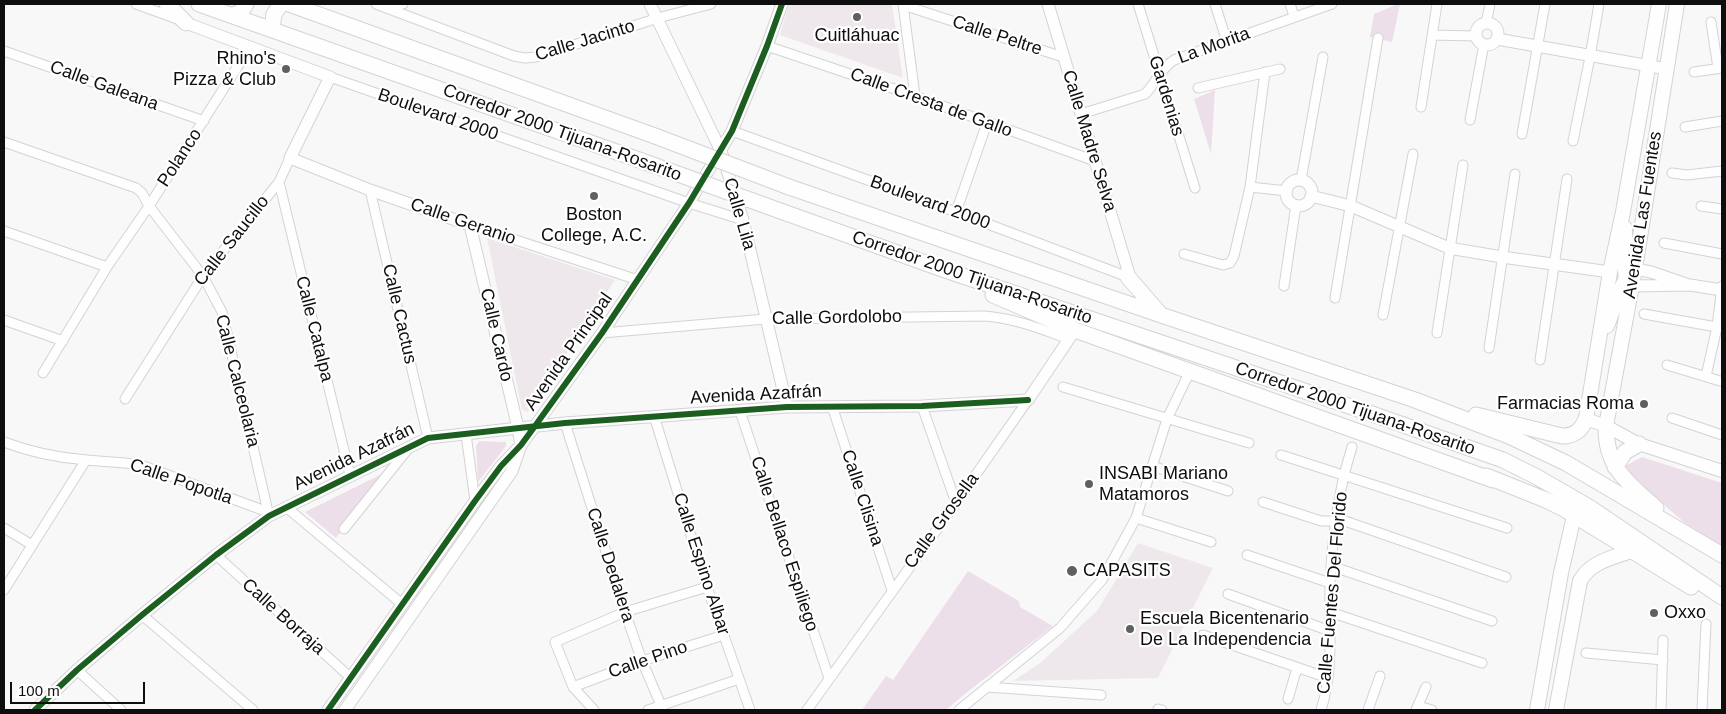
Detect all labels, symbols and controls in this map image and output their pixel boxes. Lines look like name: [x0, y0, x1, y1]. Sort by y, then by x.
marker: Cuitláhuac: [851, 11, 863, 23]
street label: Calle Peltre: [949, 11, 1045, 61]
street label: Calle Jacinto: [533, 16, 637, 66]
street label: La Morita: [1175, 23, 1253, 69]
place label: Cuitláhuac: [814, 25, 900, 47]
place label: Rhino's Pizza & Club: [173, 48, 276, 90]
street label: Gardenias: [1144, 53, 1188, 139]
street label: Calle Galeana: [47, 56, 161, 116]
marker: Rhino's Pizza & Club: [280, 63, 292, 75]
street label: Calle Cresta de Gallo: [847, 64, 1015, 142]
street label: Calle Madre Selva: [1057, 68, 1121, 214]
street label: Corredor 2000 Tijuana-Rosarito: [440, 80, 684, 186]
street label: Boulevard 2000: [375, 84, 501, 146]
street label: Polanco: [153, 125, 207, 191]
street label: Avenida Las Fuentes: [1619, 130, 1667, 300]
street label: Boulevard 2000: [867, 171, 993, 235]
street label: Calle Lila: [718, 175, 760, 253]
marker: Boston College, A.C.: [588, 190, 600, 202]
street label: Calle Saucillo: [190, 191, 274, 291]
street label: Calle Geranio: [407, 194, 519, 250]
place label: Boston College, A.C.: [541, 204, 647, 246]
street label: Corredor 2000 Tijuana-Rosarito: [849, 227, 1095, 329]
street label: Calle Cactus: [377, 262, 421, 366]
street label: Calle Catalpa: [290, 274, 338, 384]
street label: Calle Cardo: [475, 286, 517, 384]
street label: Avenida Principal: [520, 289, 618, 415]
street label: Calle Gordolobo: [772, 306, 902, 330]
street label: Calle Calceolaria: [210, 312, 264, 450]
street label: Corredor 2000 Tijuana-Rosarito: [1232, 358, 1478, 460]
street label: Avenida Azafrán: [690, 381, 822, 409]
place label: Farmacias Roma: [1497, 393, 1634, 415]
marker: Farmacias Roma: [1638, 398, 1650, 410]
street label: Avenida Azafrán: [290, 418, 418, 496]
street label: Calle Clisina: [836, 447, 888, 549]
street label: Calle Popotla: [127, 454, 235, 510]
street label: Calle Bellaco Espiliego: [745, 454, 823, 634]
place label: INSABI Mariano Matamoros: [1099, 463, 1228, 506]
street label: Calle Grosella: [900, 469, 984, 573]
marker: INSABI Mariano Matamoros: [1083, 478, 1095, 490]
street label: Calle Espino Albar: [668, 490, 734, 638]
street label: Calle Fuentes Del Florido: [1313, 491, 1353, 695]
street label: Calle Dedalera: [581, 505, 639, 625]
place label: CAPASITS: [1083, 560, 1171, 582]
marker: CAPASITS: [1065, 564, 1079, 578]
street label: Calle Borraja: [237, 574, 329, 660]
place label: Oxxo: [1664, 602, 1706, 624]
marker: Oxxo: [1648, 607, 1660, 619]
place label: Escuela Bicentenario De La Independencia: [1140, 608, 1311, 650]
marker: Escuela Bicentenario De La Independencia: [1124, 623, 1136, 635]
street label: Calle Pino: [606, 636, 690, 684]
scale bar: [12, 672, 148, 704]
text: 100 m: [18, 682, 60, 699]

